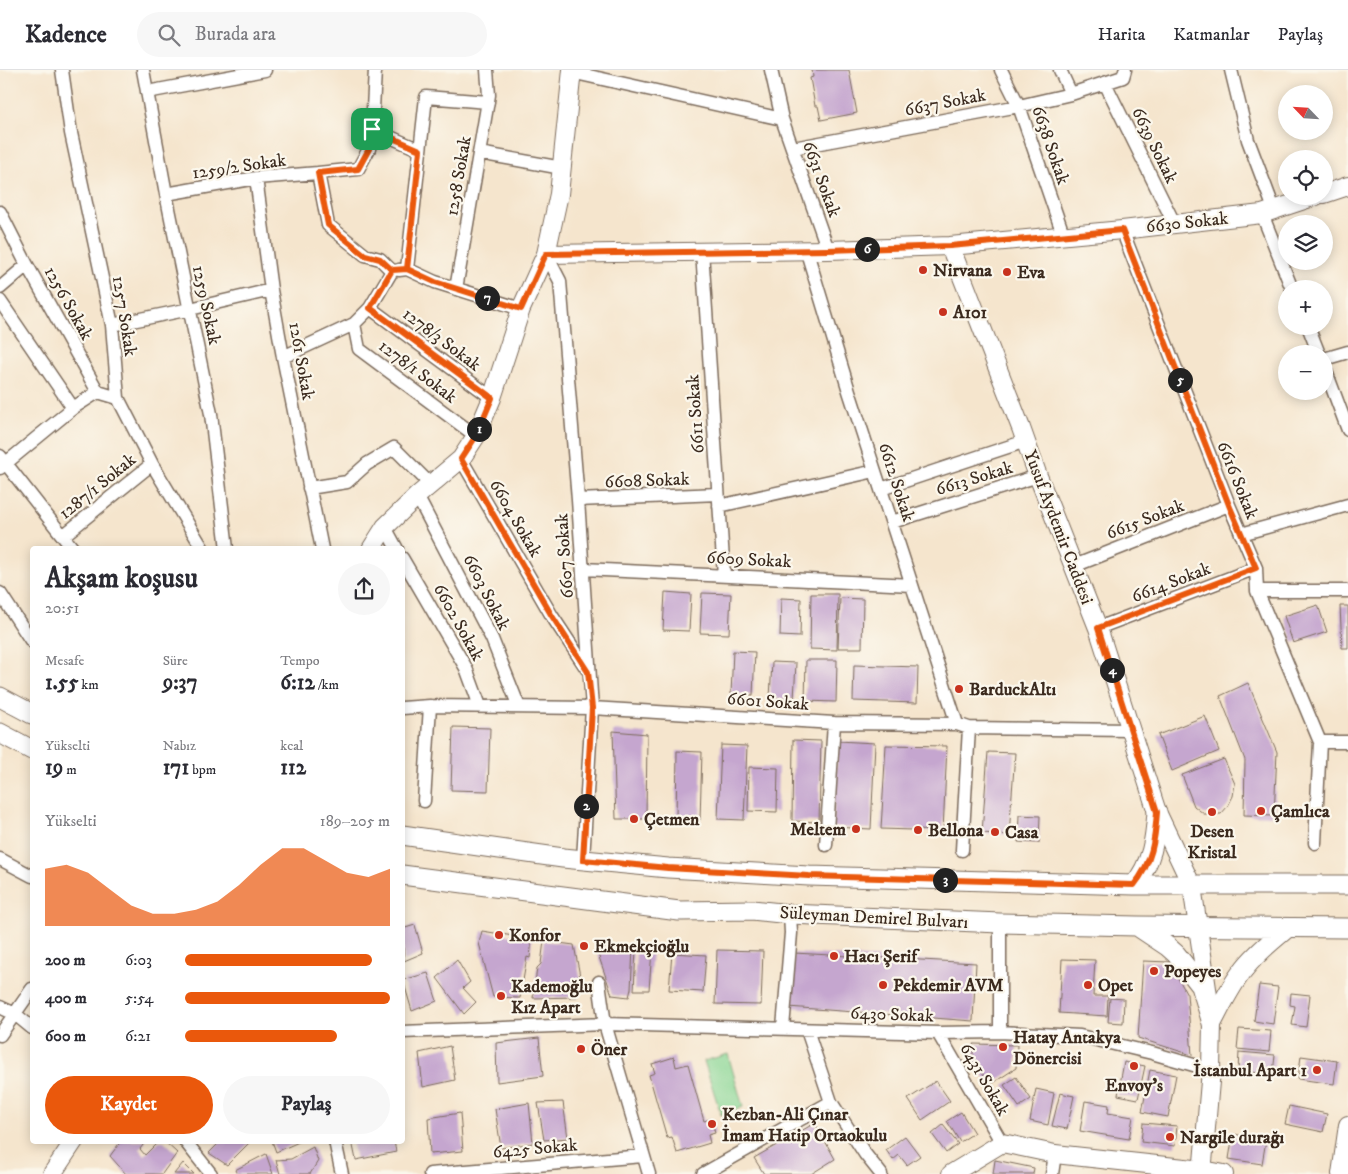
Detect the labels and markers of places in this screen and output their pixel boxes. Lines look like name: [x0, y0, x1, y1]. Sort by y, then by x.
pin: [351, 108, 393, 150]
pin: 6: [854, 236, 880, 262]
place label: Nirvana: [933, 260, 992, 282]
place label: Eva: [1017, 262, 1045, 284]
marker: Nirvana: [917, 264, 929, 276]
marker: Eva: [1001, 266, 1013, 278]
pin: 7: [474, 286, 500, 310]
place label: A101: [952, 302, 988, 324]
marker: A101: [937, 306, 949, 318]
pin: 5: [1168, 368, 1192, 392]
pin: 1: [466, 416, 492, 442]
pin: 4: [1100, 658, 1124, 682]
place label: BarduckAltı: [969, 679, 1057, 701]
marker: BarduckAltı: [953, 683, 965, 695]
pin: 2: [574, 794, 598, 818]
place label: Çamlıca: [1271, 801, 1330, 823]
marker: Çamlıca: [1255, 805, 1267, 817]
marker: Desen Kristal: [1206, 806, 1218, 818]
place label: Çetmen: [644, 809, 700, 831]
marker: Çetmen: [628, 813, 640, 825]
place label: Meltem: [790, 819, 846, 841]
place label: Bellona: [928, 820, 984, 842]
place label: Desen Kristal: [1188, 821, 1237, 864]
place label: Casa: [1005, 822, 1039, 844]
marker: Meltem: [850, 823, 862, 835]
marker: Bellona: [912, 824, 924, 836]
marker: Casa: [989, 826, 1001, 838]
pin: 3: [932, 868, 958, 892]
place label: Konfor: [509, 925, 561, 947]
marker: Konfor: [493, 929, 505, 941]
place label: Ekmekçioğlu: [594, 936, 690, 958]
marker: Ekmekçioğlu: [578, 940, 590, 952]
place label: Hacı Şerif: [844, 946, 920, 968]
marker: Hacı Şerif: [828, 950, 840, 962]
place label: Popeyes: [1164, 961, 1221, 983]
marker: Popeyes: [1148, 965, 1160, 977]
place label: Pekdemir AVM: [893, 975, 1004, 997]
place label: Opet: [1098, 975, 1133, 997]
place label: Kademoğlu Kız Apart: [511, 976, 593, 1019]
marker: Pekdemir AVM: [877, 979, 889, 991]
marker: Opet: [1082, 979, 1094, 991]
marker: Kademoğlu Kız Apart: [495, 990, 507, 1002]
place label: Hatay Antakya Dönercisi: [1013, 1027, 1121, 1070]
place label: Öner: [591, 1038, 628, 1061]
marker: Hatay Antakya Dönercisi: [997, 1041, 1009, 1053]
marker: Öner: [575, 1043, 587, 1055]
place label: İstanbul Apart 1: [1193, 1059, 1307, 1082]
marker: Envoy's: [1128, 1060, 1140, 1072]
marker: İstanbul Apart 1: [1311, 1064, 1323, 1076]
place label: Envoy's: [1105, 1075, 1163, 1097]
place label: Kezban-Ali Çınar İmam Hatip Ortaokulu: [722, 1104, 887, 1147]
marker: Kezban-Ali Çınar İmam Hatip Ortaokulu: [706, 1118, 718, 1130]
place label: Nargile durağı: [1180, 1127, 1285, 1149]
marker: Nargile durağı: [1164, 1131, 1176, 1143]

